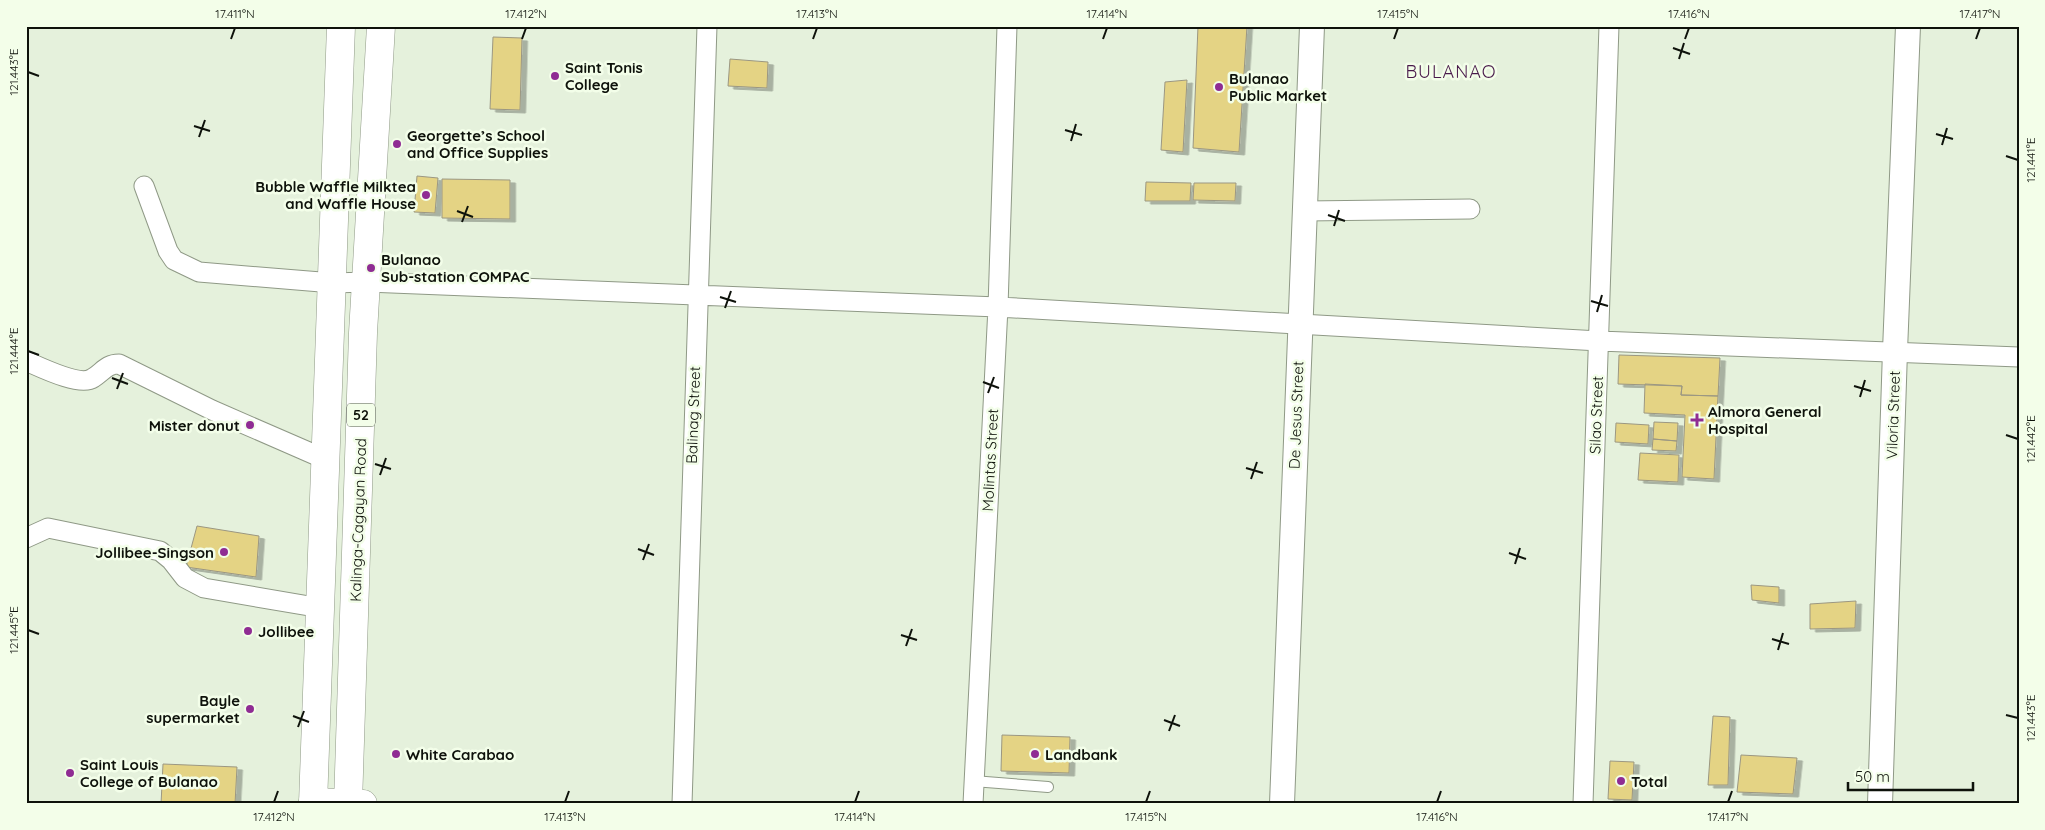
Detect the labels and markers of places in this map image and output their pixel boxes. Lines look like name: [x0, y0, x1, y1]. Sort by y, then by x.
place label: Saint Tonis College: [565, 58, 643, 94]
place label: Bulanao Public Market: [1229, 69, 1327, 105]
marker: Saint Tonis College: [549, 70, 561, 82]
marker: Bulanao Public Market: [1213, 81, 1225, 93]
place label: Georgette’s School and Office Supplies: [407, 126, 548, 162]
marker: Georgette’s School and Office Supplies: [391, 138, 403, 150]
place label: Bubble Waffle Milktea and Waffle House: [255, 177, 416, 213]
marker: Bubble Waffle Milktea and Waffle House: [420, 189, 432, 201]
place label: Bulanao Sub-station COMPAC: [381, 250, 530, 286]
marker: Bulanao Sub-station COMPAC: [365, 262, 377, 274]
place label: Almora General Hospital: [1708, 402, 1822, 438]
marker: Almora General Hospital: [1690, 413, 1704, 427]
place label: Mister donut: [149, 416, 240, 435]
marker: Mister donut: [244, 419, 256, 431]
place label: Jollibee-Singson: [95, 543, 214, 562]
marker: Jollibee-Singson: [218, 546, 230, 558]
place label: Jollibee: [258, 622, 315, 641]
marker: Jollibee: [242, 625, 254, 637]
place label: Bayle supermarket: [146, 691, 240, 727]
marker: Bayle supermarket: [244, 703, 256, 715]
place label: White Carabao: [406, 745, 514, 764]
place label: Landbank: [1045, 745, 1118, 764]
marker: White Carabao: [390, 748, 402, 760]
marker: Landbank: [1029, 748, 1041, 760]
place label: Saint Louis College of Bulanao: [80, 755, 218, 791]
marker: Saint Louis College of Bulanao: [64, 767, 76, 779]
place label: Total: [1631, 772, 1668, 791]
marker: Total: [1615, 775, 1627, 787]

